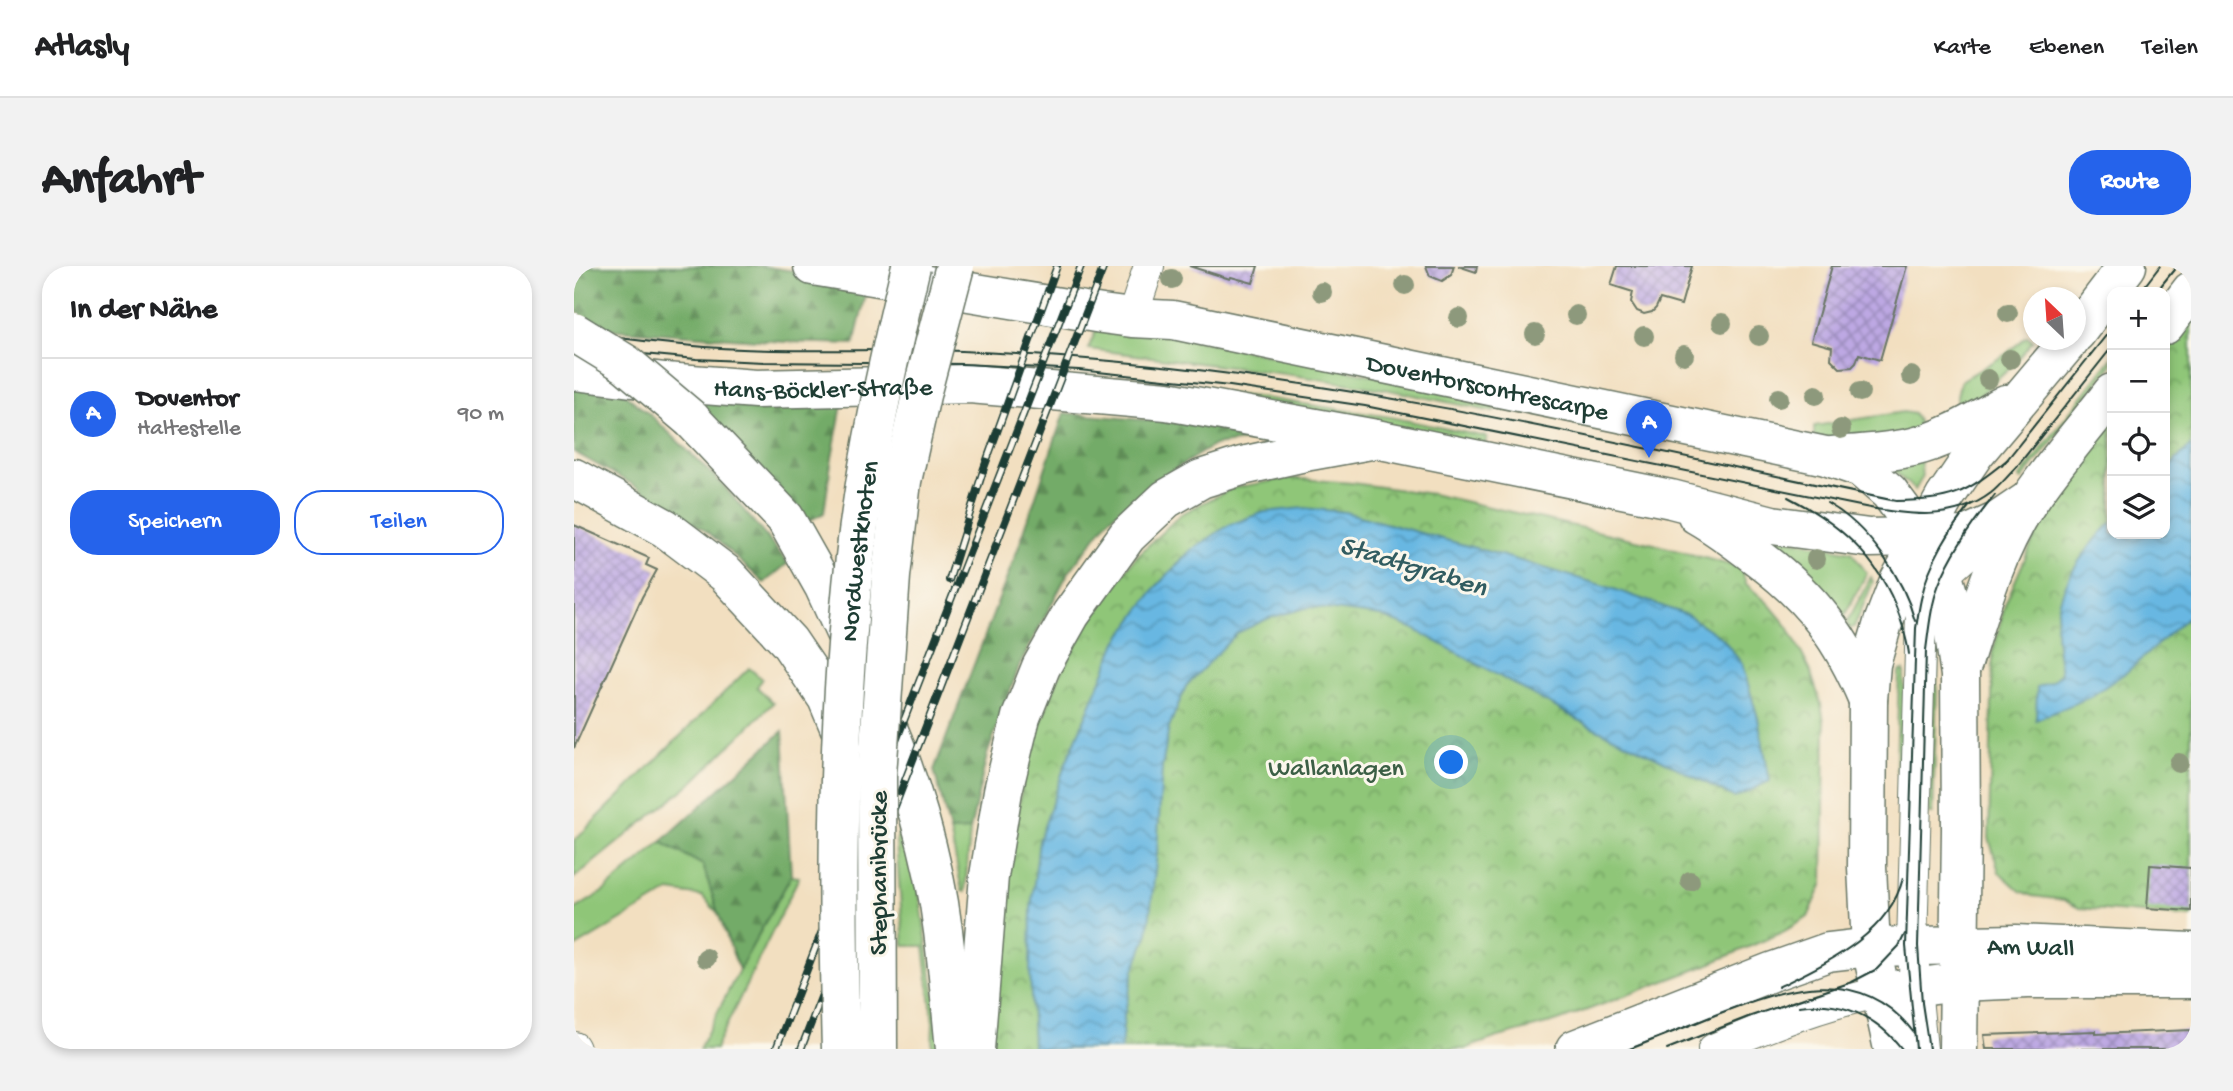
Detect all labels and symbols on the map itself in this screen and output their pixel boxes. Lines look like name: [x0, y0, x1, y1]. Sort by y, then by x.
north arrow: [2023, 287, 2086, 350]
street label: Doventorscontrescarpe: [1361, 349, 1612, 430]
street label: Hans-Böckler-Straße: [712, 374, 933, 409]
pin: A: [1626, 400, 1672, 458]
street label: Nordwestknoten: [836, 458, 889, 643]
water label: Stadtgraben: [1335, 530, 1491, 606]
your location: [1434, 745, 1468, 779]
park label: Wallanlagen: [1268, 755, 1404, 786]
street label: Stephanibrücke: [866, 790, 897, 955]
street label: Am Wall: [1986, 933, 2075, 967]

